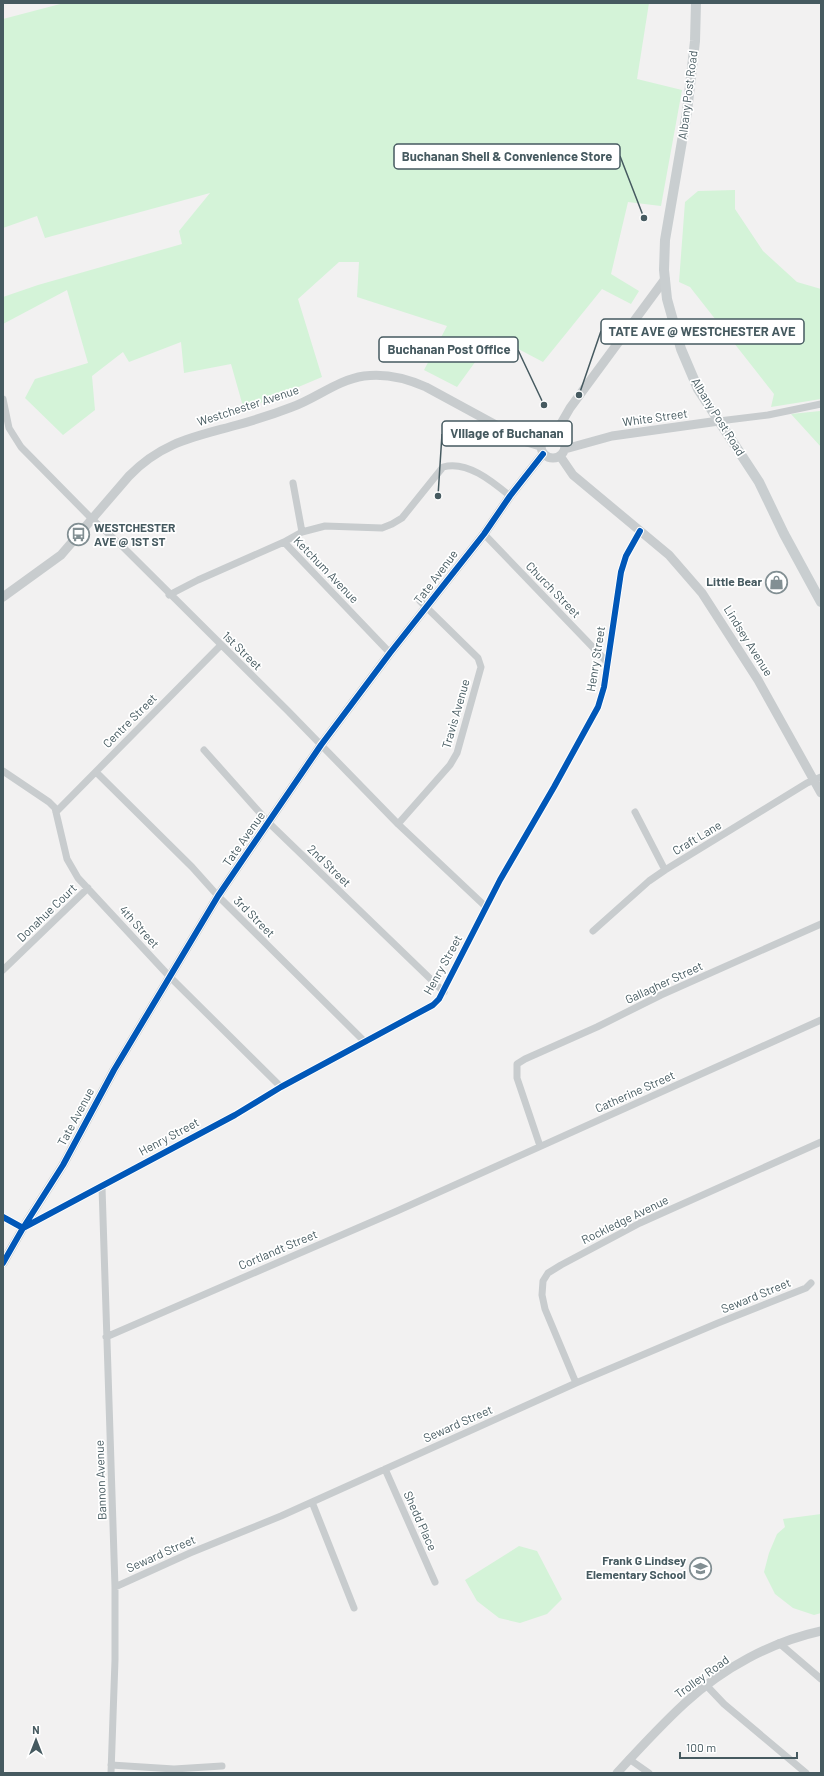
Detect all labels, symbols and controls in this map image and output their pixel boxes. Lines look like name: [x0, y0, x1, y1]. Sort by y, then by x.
street label: Albany Post Road: [675, 50, 699, 140]
callout: Buchanan Shell & Convenience Store: [394, 144, 620, 169]
text: Buchanan Shell & Convenience Store: [402, 148, 612, 164]
callout: TATE AVE @ WESTCHESTER AVE: [601, 319, 804, 344]
text: TATE AVE @ WESTCHESTER AVE: [608, 323, 796, 339]
callout: Buchanan Post Office: [379, 337, 518, 362]
text: Buchanan Post Office: [387, 341, 511, 357]
street label: Albany Post Road: [689, 375, 749, 458]
street label: Westchester Avenue: [195, 382, 300, 428]
street label: White Street: [621, 405, 688, 429]
callout: VIllage of Buchanan: [442, 421, 572, 446]
text: VIllage of Buchanan: [450, 425, 564, 441]
place label: WESTCHESTER AVE @ 1ST ST: [94, 520, 175, 548]
bus stop icon: WESTCHESTER AVE @ 1ST ST: [66, 522, 92, 548]
street label: Ketchum Avenue: [291, 533, 362, 606]
street label: Tate Avenue: [410, 547, 460, 606]
street label: Church Street: [524, 558, 584, 620]
shop icon: Little Bear: [764, 569, 790, 595]
place label: Little Bear: [706, 574, 762, 588]
street label: Lindsey Avenue: [721, 602, 776, 678]
street label: Henry Street: [583, 625, 607, 693]
street label: 1st Street: [220, 628, 265, 673]
street label: Travis Avenue: [438, 677, 472, 750]
street label: Centre Street: [99, 690, 159, 750]
street label: Tate Avenue: [219, 808, 267, 869]
street label: Craft Lane: [670, 817, 723, 857]
street label: 2nd Street: [305, 841, 354, 889]
street label: Donahue Court: [14, 880, 79, 944]
street label: 3rd Street: [231, 893, 278, 940]
street label: 4th Street: [117, 902, 163, 951]
street label: Henry Street: [420, 932, 464, 997]
street label: Gallagher Street: [623, 958, 705, 1006]
street label: Catherine Street: [593, 1067, 677, 1115]
street label: Tate Avenue: [54, 1085, 96, 1148]
street label: Henry Street: [136, 1114, 201, 1158]
street label: Rockledge Avenue: [579, 1192, 670, 1246]
street label: Cortlandt Street: [236, 1226, 319, 1272]
street label: Seward Street: [719, 1275, 793, 1315]
street label: Seward Street: [421, 1402, 494, 1445]
street label: Bannon Avenue: [92, 1440, 108, 1520]
street label: Shedd Place: [402, 1489, 440, 1553]
street label: Seward Street: [124, 1532, 197, 1575]
place label: Frank G Lindsey Elementary School: [586, 1553, 686, 1581]
school or university icon: Frank G Lindsey Elementary School: [688, 1555, 714, 1581]
street label: Trolley Road: [672, 1652, 731, 1700]
north arrow: [16, 1720, 56, 1760]
text: N: [32, 1723, 40, 1736]
scale bar: [680, 1734, 797, 1760]
text: 100 m: [686, 1740, 716, 1754]

